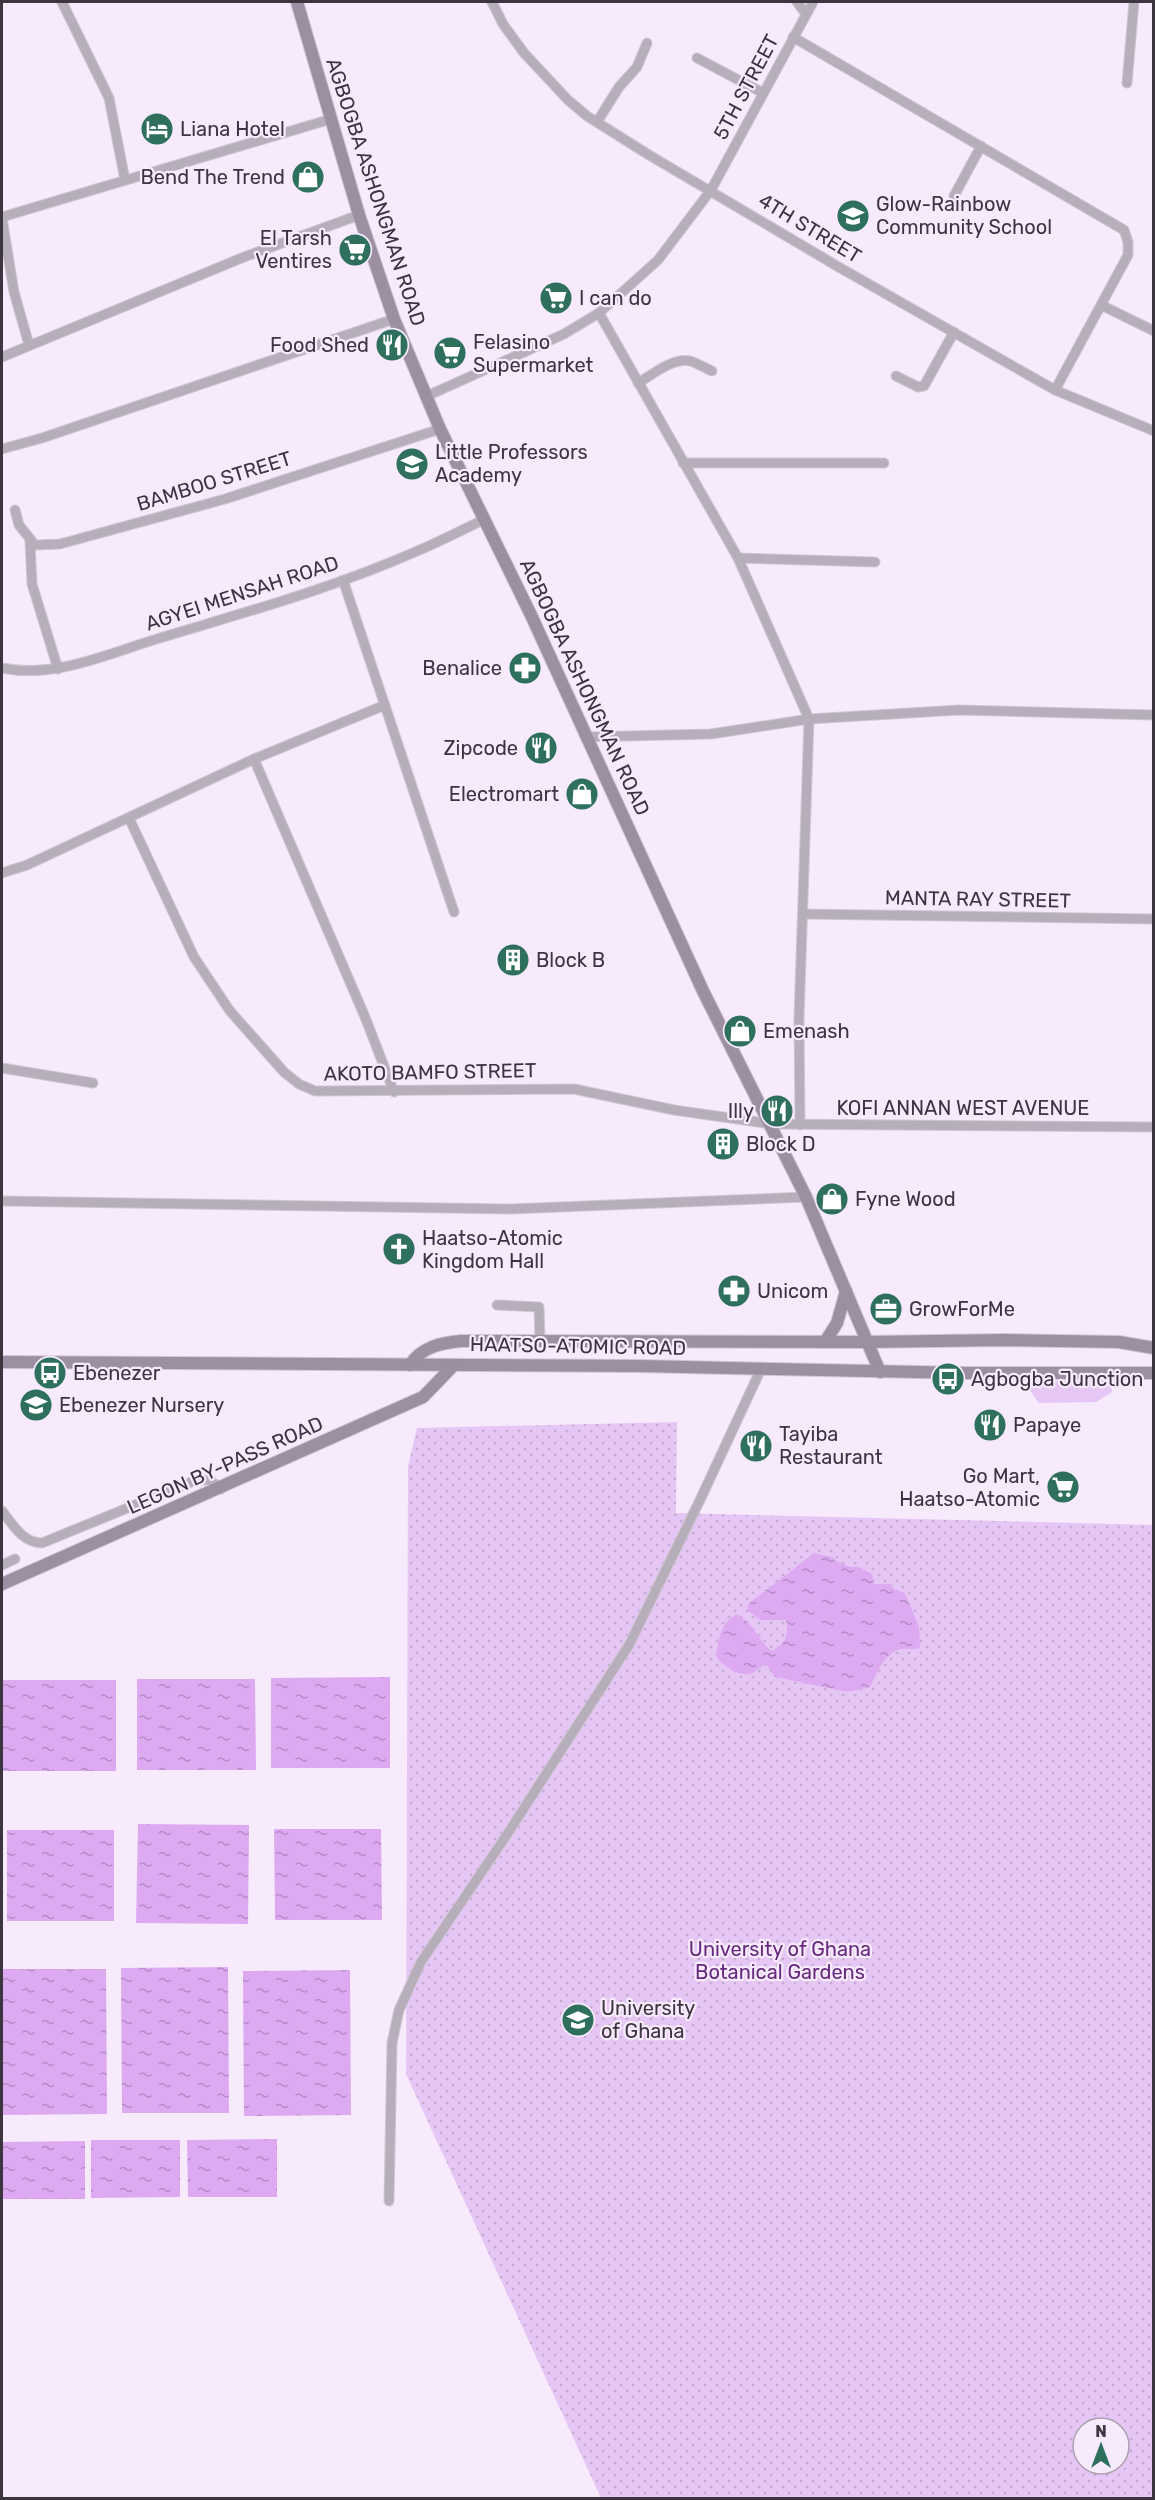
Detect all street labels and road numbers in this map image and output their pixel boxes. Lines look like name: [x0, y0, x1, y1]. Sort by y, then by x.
street label: 5TH STREET: [708, 30, 784, 144]
street label: AGBOGBA ASHONGMAN ROAD: [321, 55, 431, 329]
street label: 4TH STREET: [754, 188, 866, 268]
street label: BAMBOO STREET: [134, 446, 295, 516]
street label: AGYEI MENSAH ROAD: [142, 550, 342, 636]
street label: AGBOGBA ASHONGMAN ROAD: [515, 555, 655, 819]
street label: MANTA RAY STREET: [885, 885, 1072, 913]
street label: AKOTO BAMFO STREET: [323, 1058, 537, 1086]
street label: KOFI ANNAN WEST AVENUE: [837, 1096, 1089, 1120]
street label: HAATSO-ATOMIC ROAD: [470, 1332, 686, 1360]
street label: LEGON BY-PASS ROAD: [123, 1411, 327, 1519]

